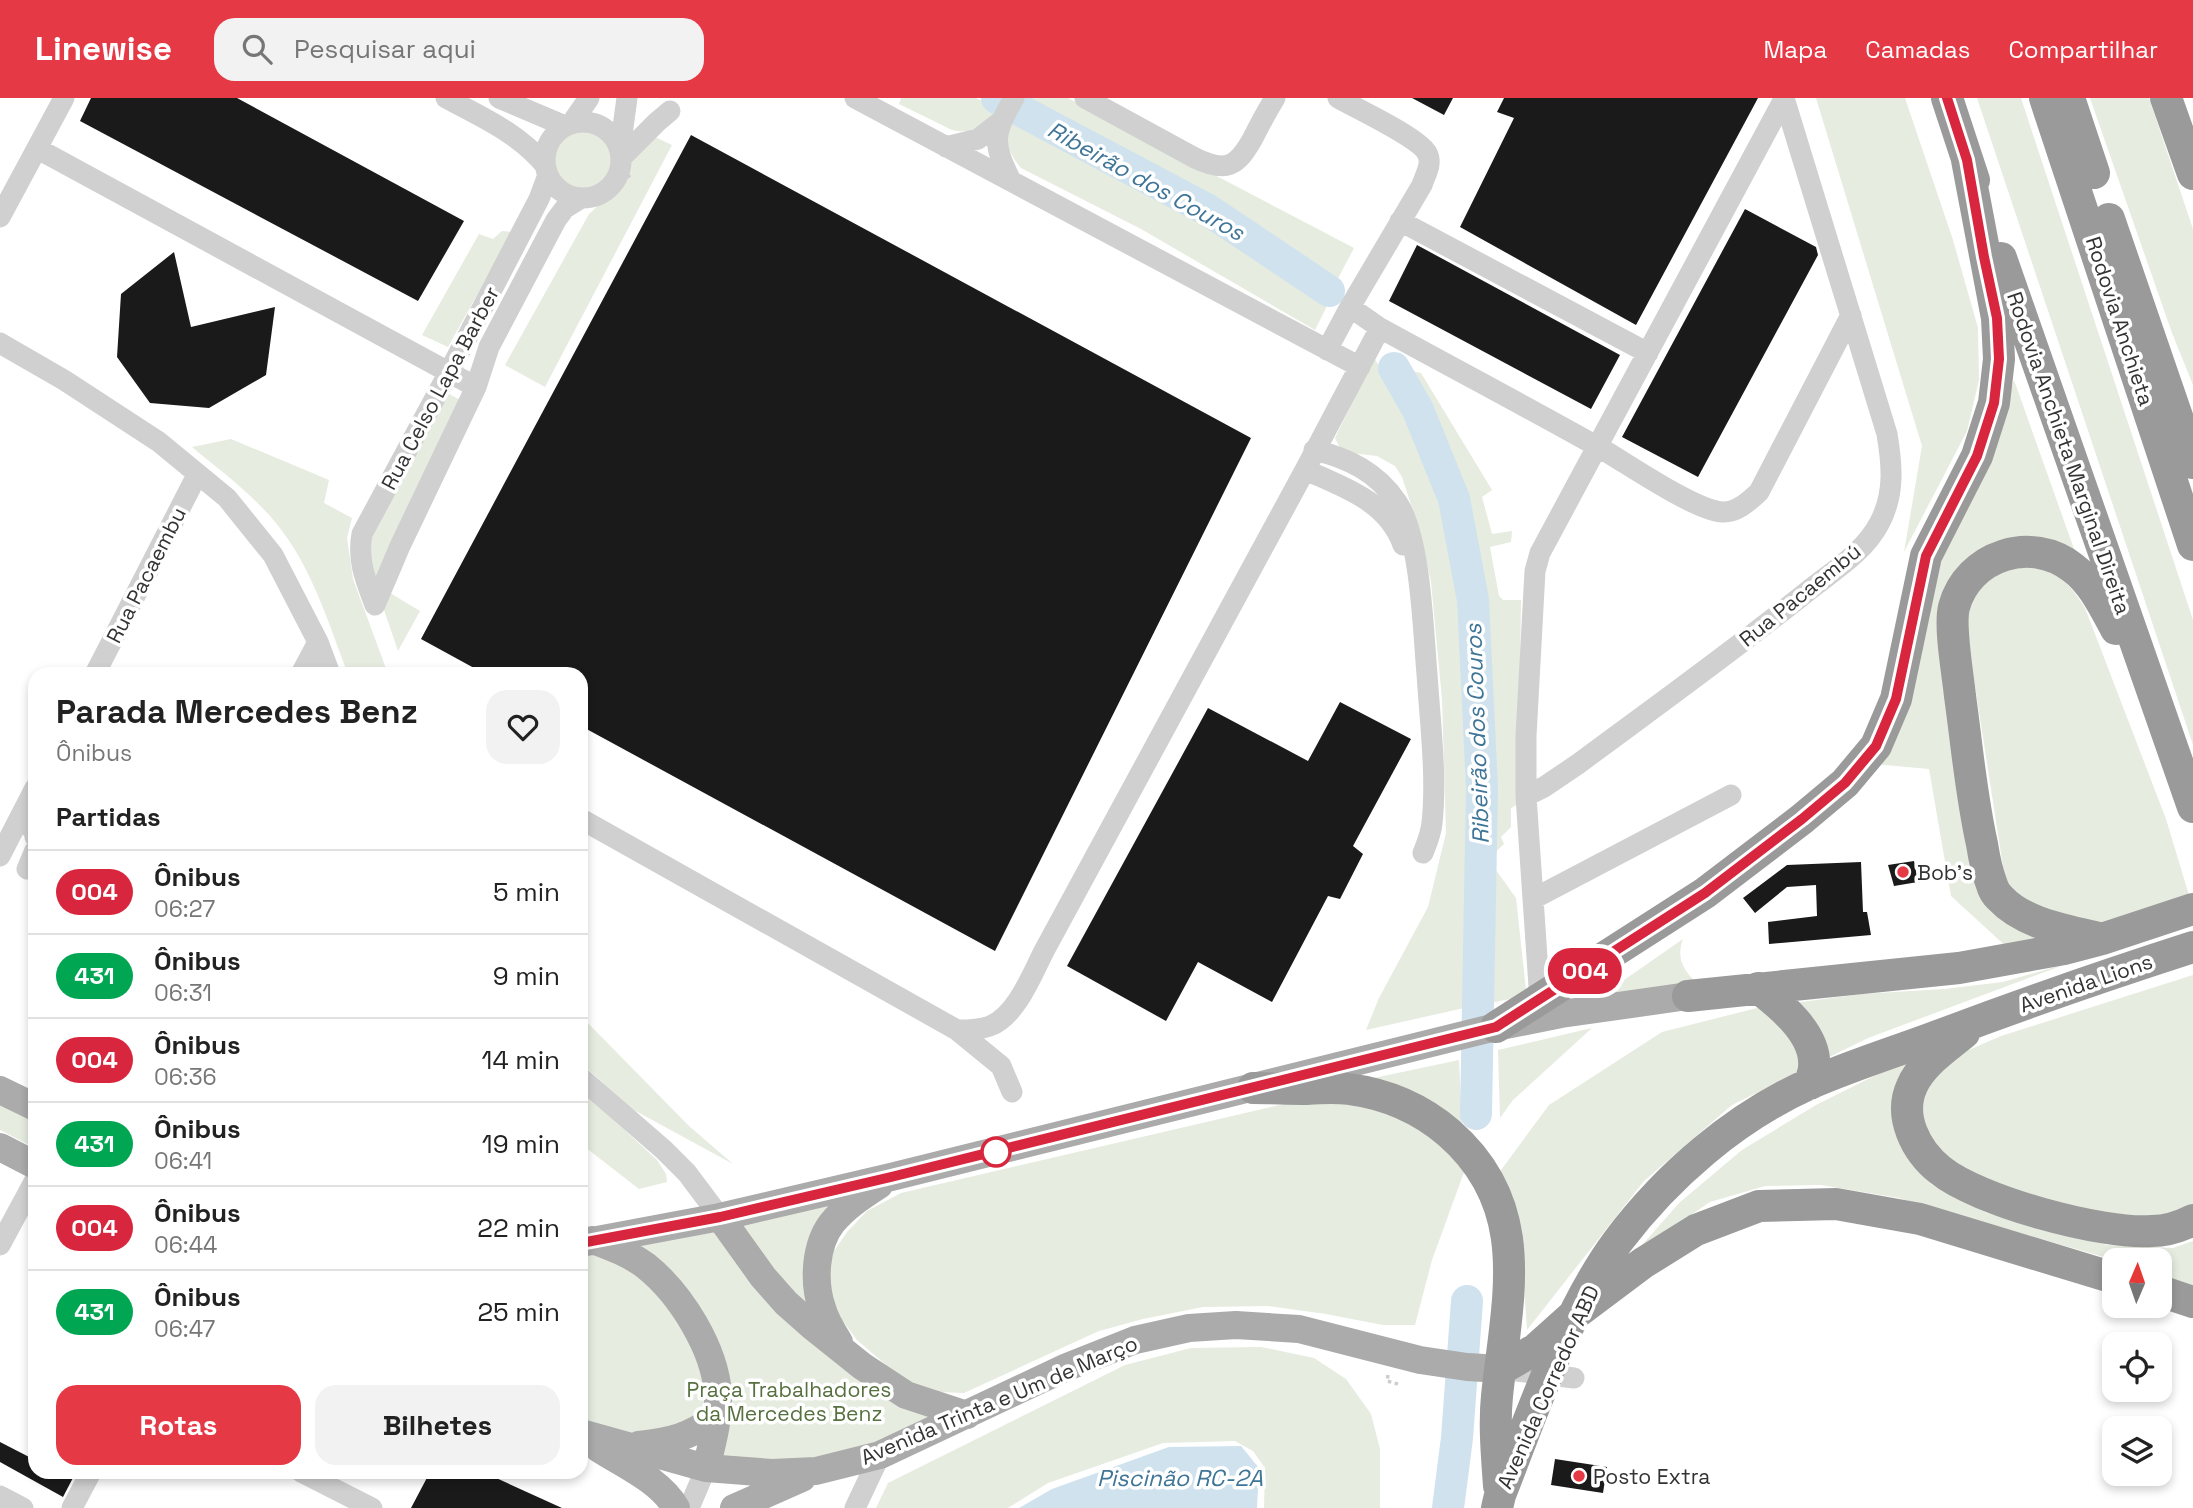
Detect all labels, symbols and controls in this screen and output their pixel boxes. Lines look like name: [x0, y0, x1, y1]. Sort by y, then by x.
search box: [214, 18, 704, 81]
text: Linewise: [35, 28, 172, 70]
icon: search: [238, 30, 276, 68]
text: Pesquisar aqui: [294, 32, 476, 66]
text: Mapa: [1763, 34, 1827, 65]
text: Camadas: [1865, 34, 1970, 65]
text: Compartilhar: [2008, 34, 2158, 65]
water label: Ribeirão dos Couros: [1042, 114, 1250, 248]
street label: Rodovia Anchieta: [2080, 233, 2160, 409]
street label: Rua Celso Lapa Barber: [375, 282, 505, 494]
street label: Rodovia Anchieta Marginal Direita: [2001, 288, 2137, 618]
street label: Rua Pacaembu: [100, 503, 192, 647]
street label: Rua Pacaembú: [1734, 538, 1866, 652]
water label: Ribeirão dos Couros: [1458, 623, 1496, 845]
button: heart: [486, 690, 560, 764]
text: Parada Mercedes Benz: [56, 691, 418, 733]
text: Ônibus: [56, 738, 132, 768]
text: Partidas: [56, 800, 161, 834]
place label: Bob's: [1917, 859, 1973, 886]
text: Ônibus: [154, 860, 241, 894]
marker: Bob's: [1895, 864, 1911, 880]
text: 5 min: [493, 875, 560, 909]
text: 004: [71, 876, 118, 907]
text: 06:27: [154, 894, 215, 924]
text: Ônibus: [154, 944, 241, 978]
line badge: 004: [1545, 948, 1625, 994]
street label: Avenida Lions: [2016, 948, 2156, 1018]
text: 004: [1562, 955, 1608, 986]
text: 9 min: [493, 959, 560, 993]
text: 431: [74, 960, 115, 991]
text: 06:31: [154, 978, 212, 1008]
text: Ônibus: [154, 1028, 241, 1062]
text: 14 min: [482, 1043, 560, 1077]
text: 004: [71, 1044, 118, 1075]
text: 06:36: [154, 1062, 217, 1092]
text: Ônibus: [154, 1112, 241, 1146]
text: 19 min: [482, 1127, 560, 1161]
text: 431: [74, 1128, 115, 1159]
unlabelled marker: [981, 1137, 1011, 1167]
text: 06:41: [154, 1146, 212, 1176]
text: Ônibus: [154, 1196, 241, 1230]
text: 22 min: [477, 1211, 560, 1245]
text: 004: [71, 1212, 118, 1243]
text: 06:44: [154, 1230, 217, 1260]
north arrow: [2102, 1248, 2172, 1318]
map controls: [2102, 1248, 2172, 1486]
text: Ônibus: [154, 1280, 241, 1314]
street label: Avenida Corredor ABD: [1491, 1281, 1605, 1493]
text: 25 min: [477, 1295, 560, 1329]
text: 431: [74, 1296, 115, 1327]
text: 06:47: [154, 1314, 215, 1344]
street label: Avenida Trinta e Um de Março: [857, 1329, 1141, 1471]
button: locate: [2102, 1332, 2172, 1402]
park label: Praça Trabalhadores da Mercedes Benz: [687, 1376, 891, 1427]
button: Rotas: [56, 1385, 301, 1465]
button: Bilhetes: [315, 1385, 560, 1465]
button: layers: [2102, 1416, 2172, 1486]
water label: Piscinão RC-2A: [1097, 1463, 1263, 1493]
place label: Posto Extra: [1593, 1463, 1710, 1490]
marker: Posto Extra: [1571, 1468, 1587, 1484]

